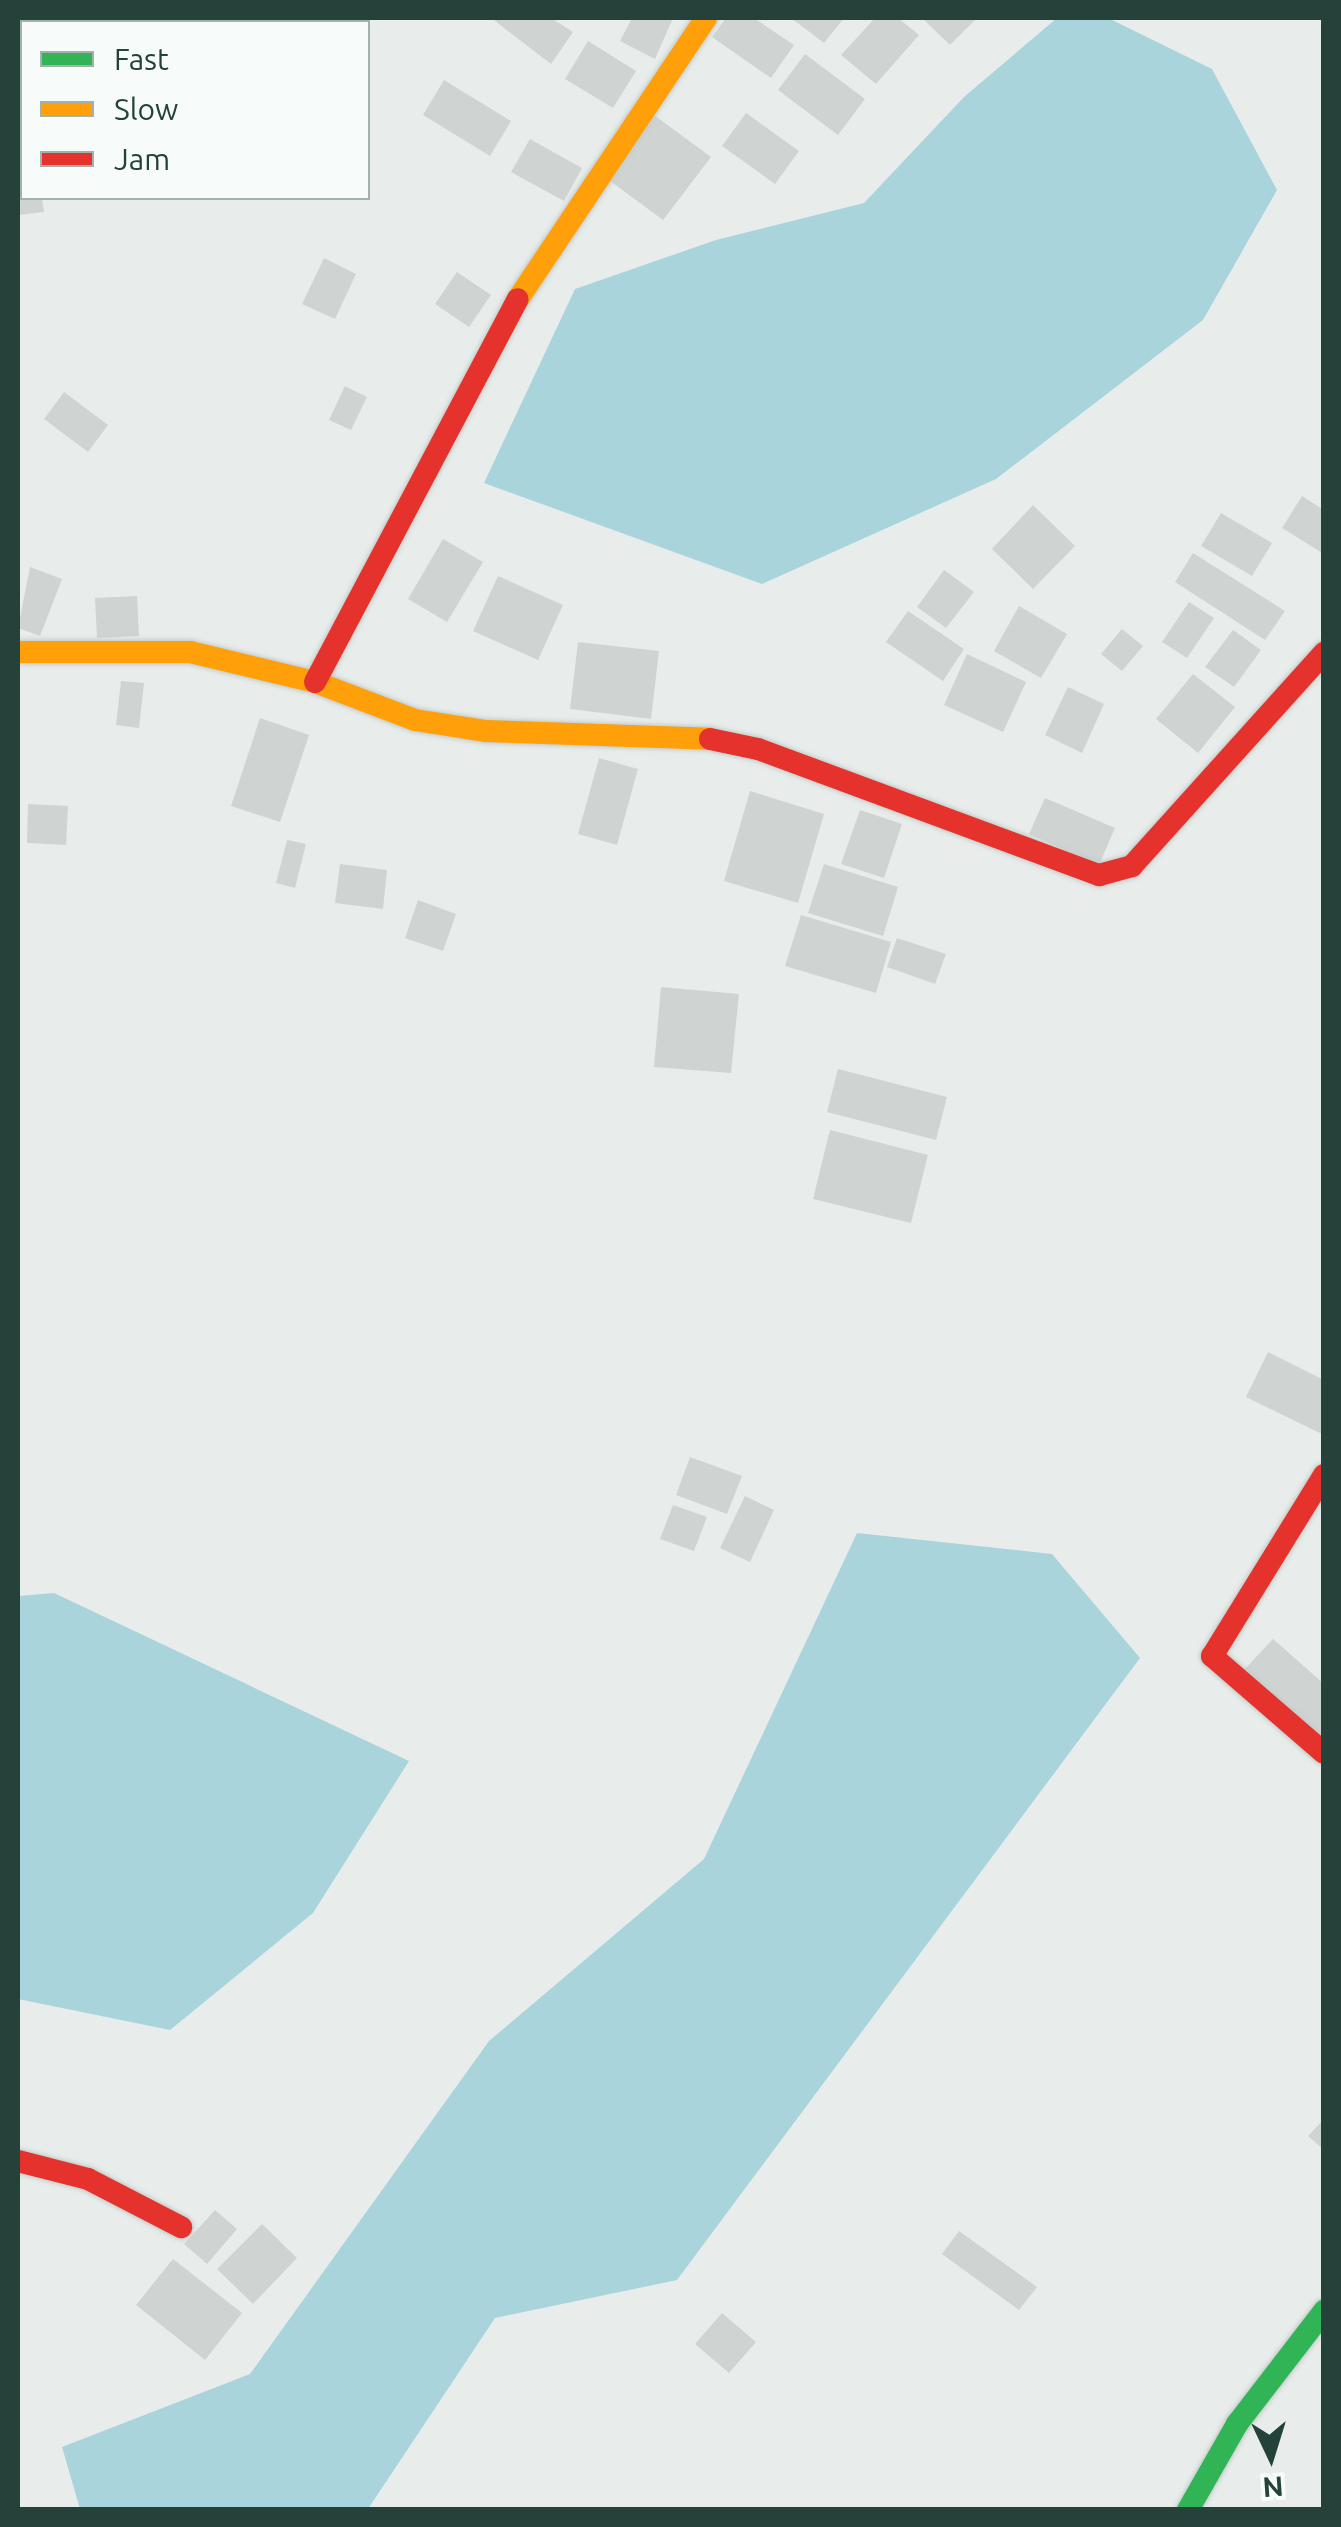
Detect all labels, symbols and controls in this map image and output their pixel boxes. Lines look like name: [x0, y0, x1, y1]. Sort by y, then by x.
legend: [20, 20, 370, 200]
text: Fast: [114, 42, 169, 76]
text: Slow: [114, 92, 178, 126]
text: Jam: [114, 142, 170, 176]
north arrow: [1221, 2407, 1321, 2507]
text: N: [1262, 2471, 1285, 2504]

